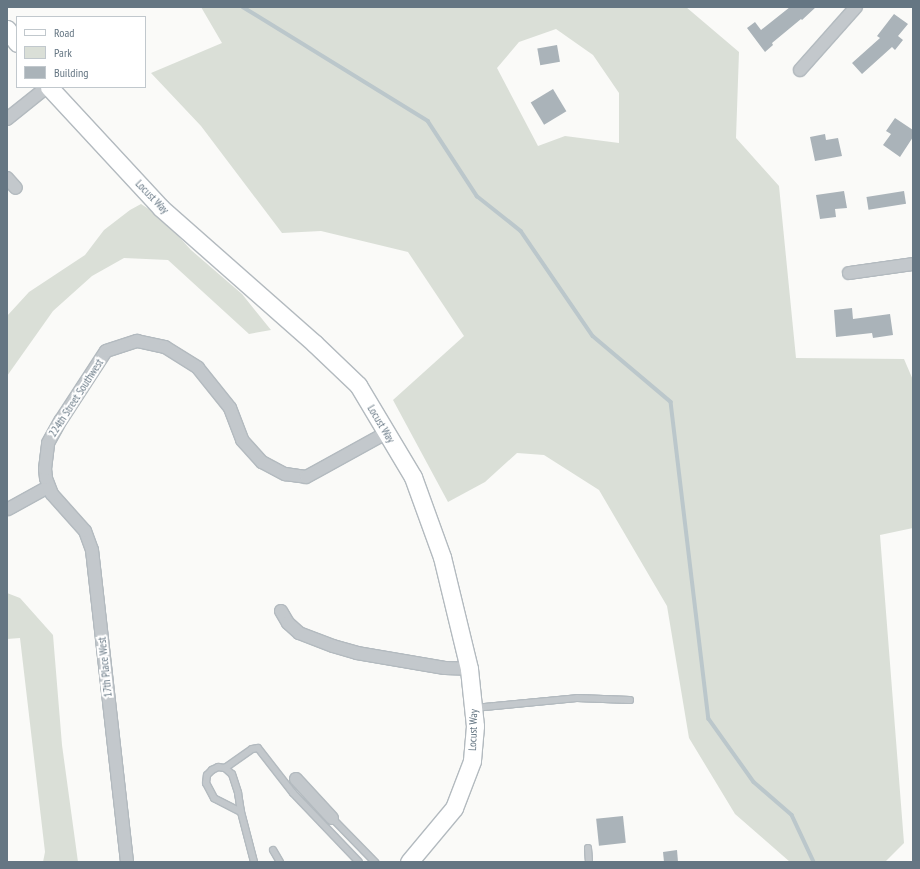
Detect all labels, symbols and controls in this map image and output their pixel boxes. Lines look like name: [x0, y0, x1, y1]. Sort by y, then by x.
legend: [16, 16, 146, 88]
text: Road: [54, 25, 74, 40]
text: Park: [54, 45, 72, 60]
text: Building: [54, 65, 89, 80]
street label: Locust Way: [133, 177, 171, 217]
street label: 224th Street Southwest: [46, 357, 106, 439]
street label: Locust Way: [364, 403, 398, 445]
street label: 17th Place West: [95, 636, 115, 698]
street label: Locust Way: [466, 709, 480, 751]

